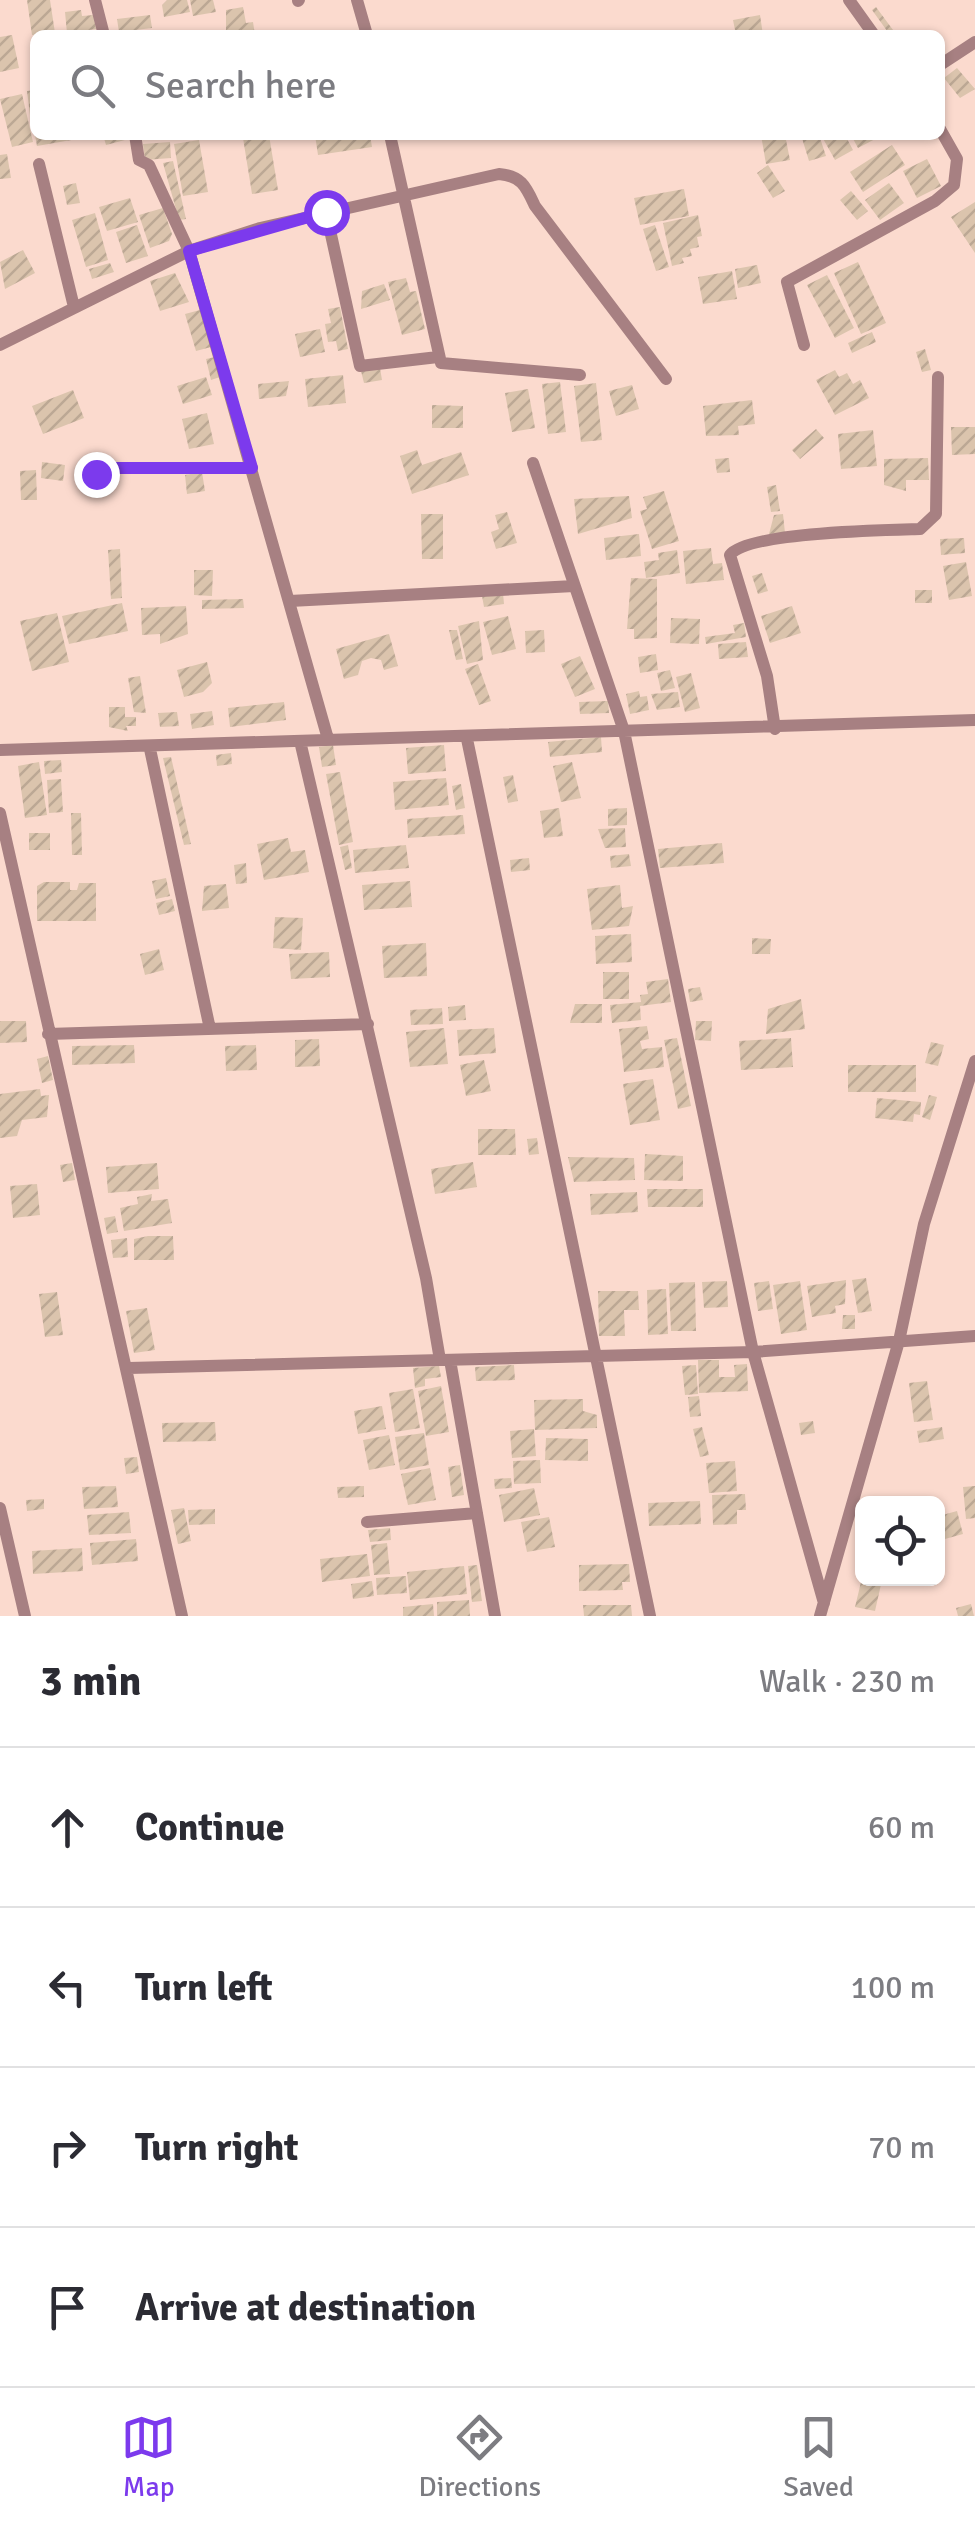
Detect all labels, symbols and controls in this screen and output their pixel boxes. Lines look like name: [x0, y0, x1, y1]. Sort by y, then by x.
search box: [30, 30, 945, 140]
icon: search: [65, 58, 120, 113]
text: Search here: [145, 62, 337, 109]
route start: [304, 190, 350, 236]
route end: [74, 452, 120, 498]
map controls: [855, 1496, 945, 1586]
button: locate: [855, 1496, 945, 1586]
text: 3 min: [40, 1656, 141, 1707]
text: Walk · 230 m: [759, 1662, 935, 1701]
icon: ahead: [40, 1800, 95, 1855]
text: Continue: [135, 1804, 285, 1851]
text: 60 m: [868, 1808, 935, 1847]
icon: left: [40, 1960, 95, 2015]
text: Turn left: [135, 1964, 273, 2011]
text: 100 m: [851, 1968, 935, 2007]
icon: right: [40, 2120, 95, 2175]
text: Turn right: [135, 2124, 299, 2171]
text: 70 m: [868, 2128, 935, 2167]
icon: arrive: [40, 2280, 95, 2335]
text: Arrive at destination: [135, 2284, 476, 2331]
tab: Map: [121, 2410, 176, 2504]
tab: Directions: [419, 2410, 541, 2504]
tab: Saved: [783, 2410, 854, 2504]

